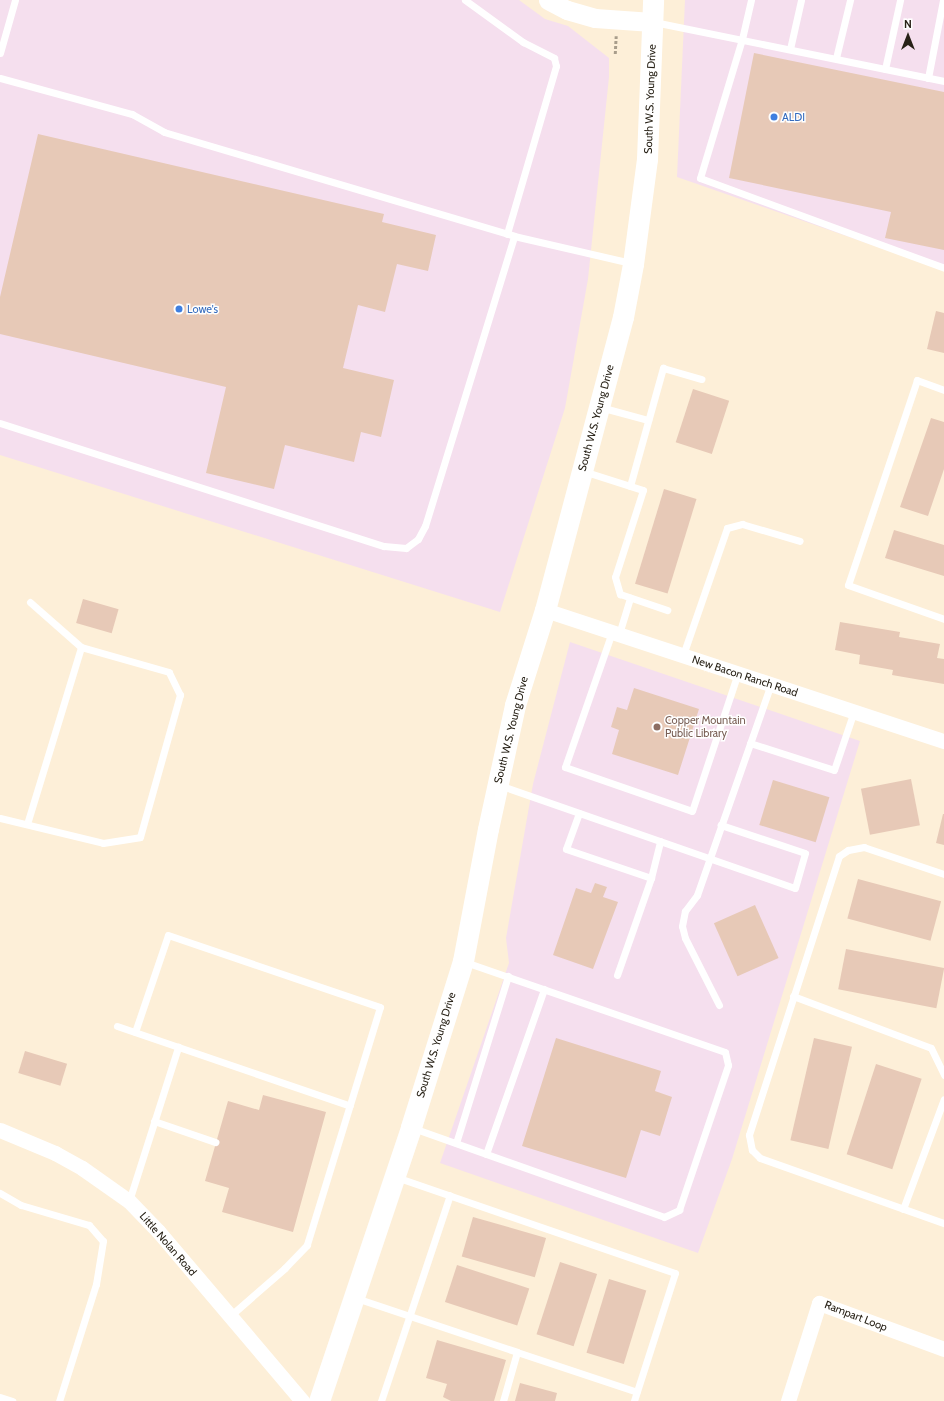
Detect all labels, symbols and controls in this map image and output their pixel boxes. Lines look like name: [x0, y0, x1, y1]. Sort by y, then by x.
north arrow: [888, 16, 928, 56]
text: N: [904, 17, 912, 31]
street label: South W.S. Young Drive: [641, 44, 659, 154]
place label: ALDI: [782, 110, 805, 124]
marker: ALDI: [769, 112, 779, 122]
place label: Lowe's: [187, 302, 218, 316]
marker: Lowe's: [174, 304, 184, 314]
street label: South W.S. Young Drive: [575, 363, 617, 473]
street label: New Bacon Ranch Road: [690, 653, 800, 699]
street label: South W.S. Young Drive: [491, 675, 531, 785]
place label: Copper Mountain Public Library: [665, 714, 746, 740]
marker: Copper Mountain Public Library: [652, 722, 662, 732]
street label: South W.S. Young Drive: [414, 991, 458, 1099]
street label: Little Nolan Road: [137, 1210, 199, 1278]
street label: Rampart Loop: [823, 1298, 889, 1334]

